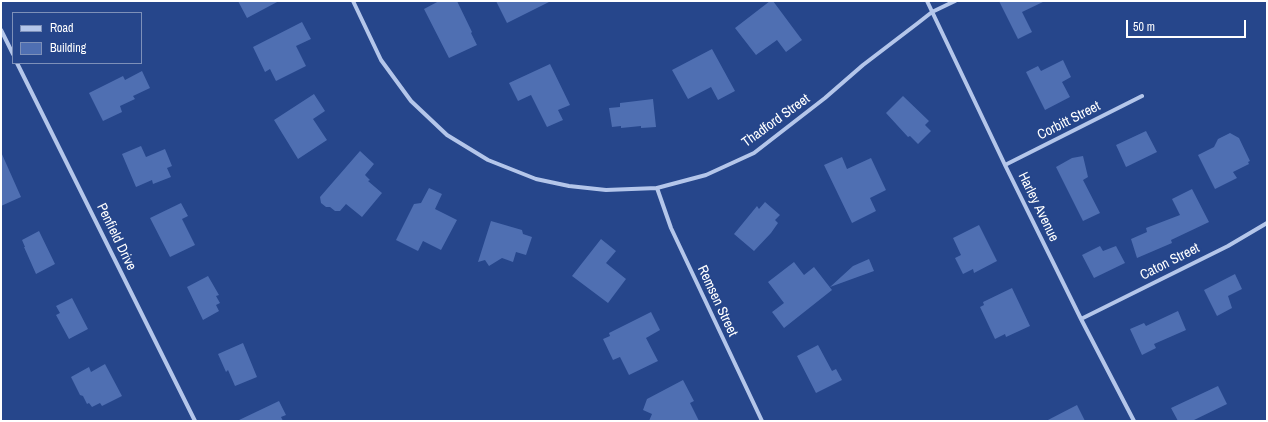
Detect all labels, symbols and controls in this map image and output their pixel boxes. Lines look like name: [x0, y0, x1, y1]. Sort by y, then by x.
legend: [12, 12, 142, 64]
scale bar: [1128, 12, 1248, 38]
text: 50 m: [1133, 19, 1155, 35]
text: Road: [50, 20, 74, 36]
text: Building: [50, 40, 86, 56]
street label: Thadford Street: [739, 91, 813, 151]
street label: Corbitt Street: [1035, 98, 1103, 144]
street label: Harley Avenue: [1014, 170, 1062, 244]
street label: Penfield Drive: [93, 201, 139, 273]
street label: Caton Street: [1137, 240, 1203, 284]
street label: Remsen Street: [693, 263, 741, 339]

